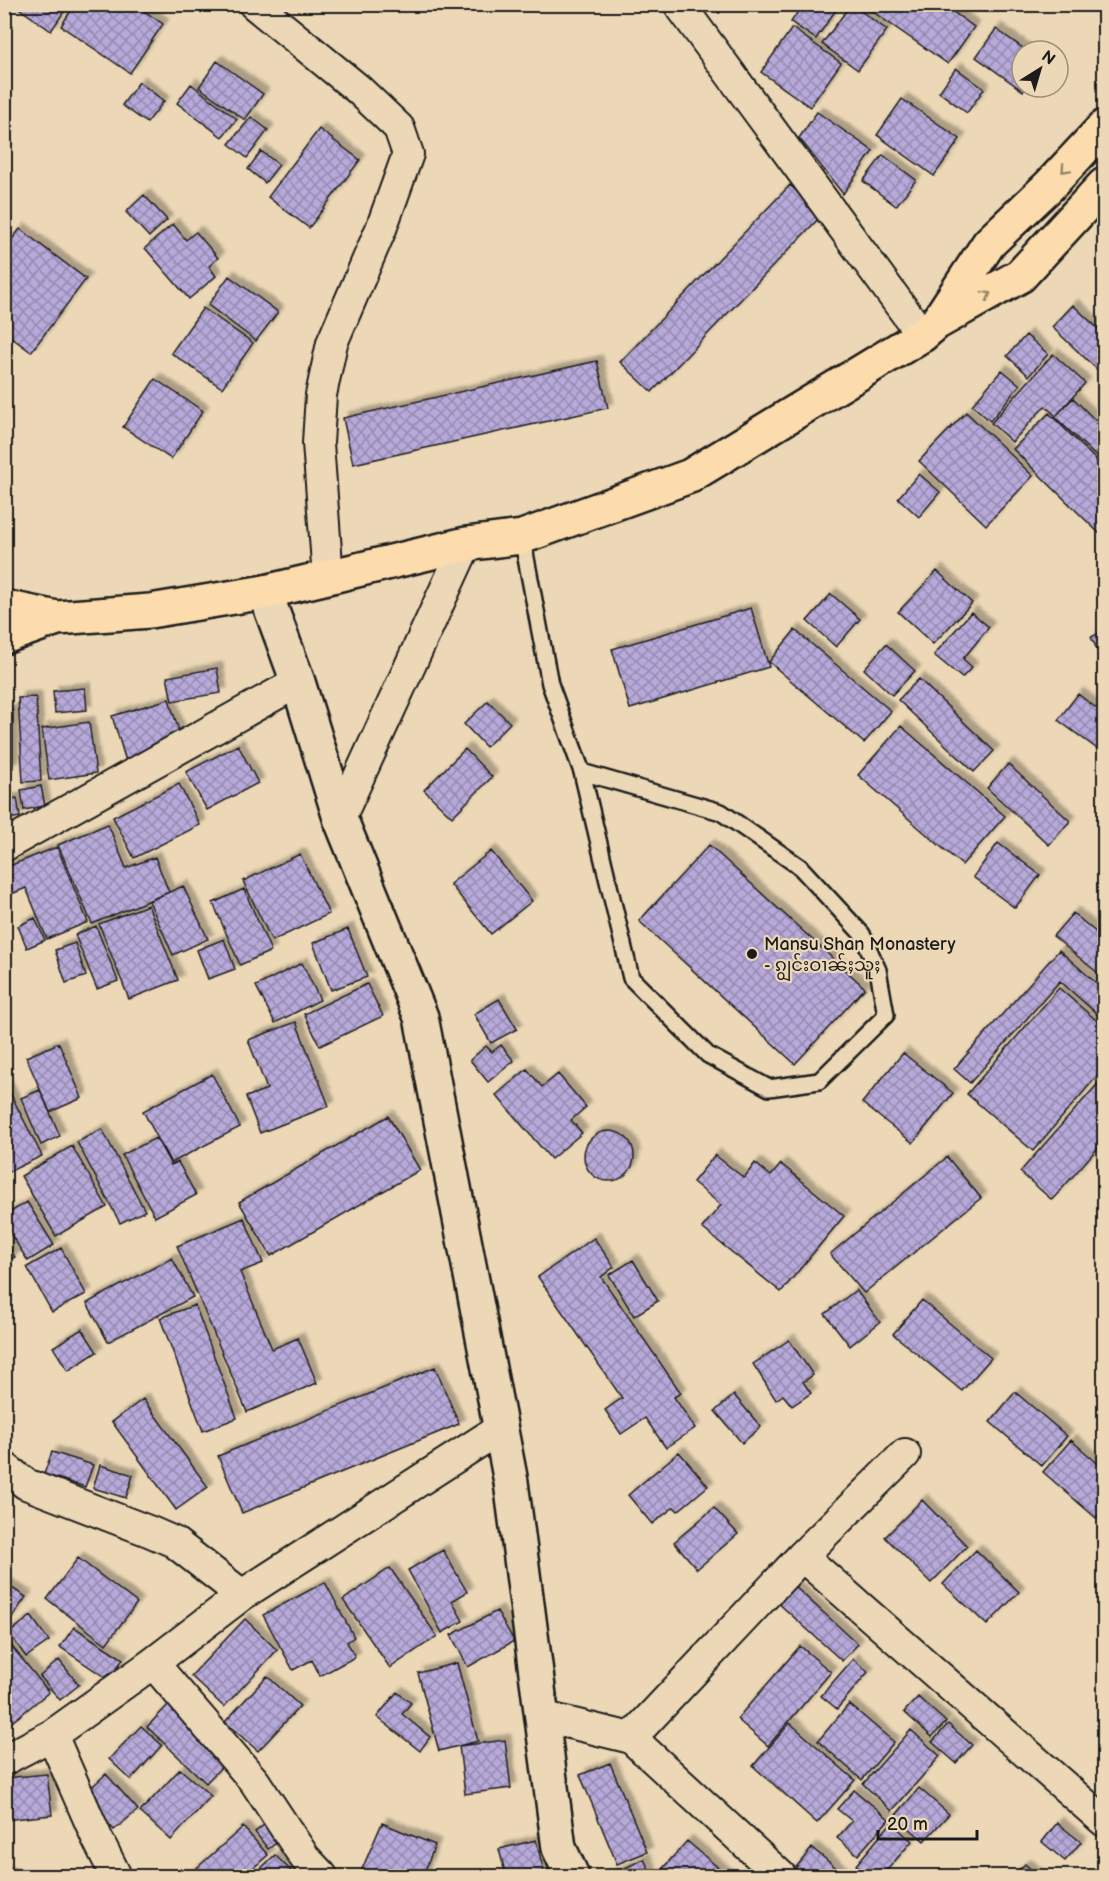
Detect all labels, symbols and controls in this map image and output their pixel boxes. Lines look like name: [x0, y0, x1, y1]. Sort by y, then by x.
north arrow: [1010, 39, 1070, 99]
text: N: [1038, 47, 1059, 69]
one-way arrow: [1061, 162, 1072, 173]
one-way arrow: [981, 291, 991, 302]
place label: Mansu Shan Monastery - ၵျွင်းဝၢၼ်ႈသူႈ: [764, 934, 956, 982]
marker: Mansu Shan Monastery - ၵျွင်းဝၢၼ်ႈသူႈ: [745, 947, 759, 961]
scale bar: [878, 1803, 977, 1841]
text: 20 m: [887, 1814, 928, 1835]

